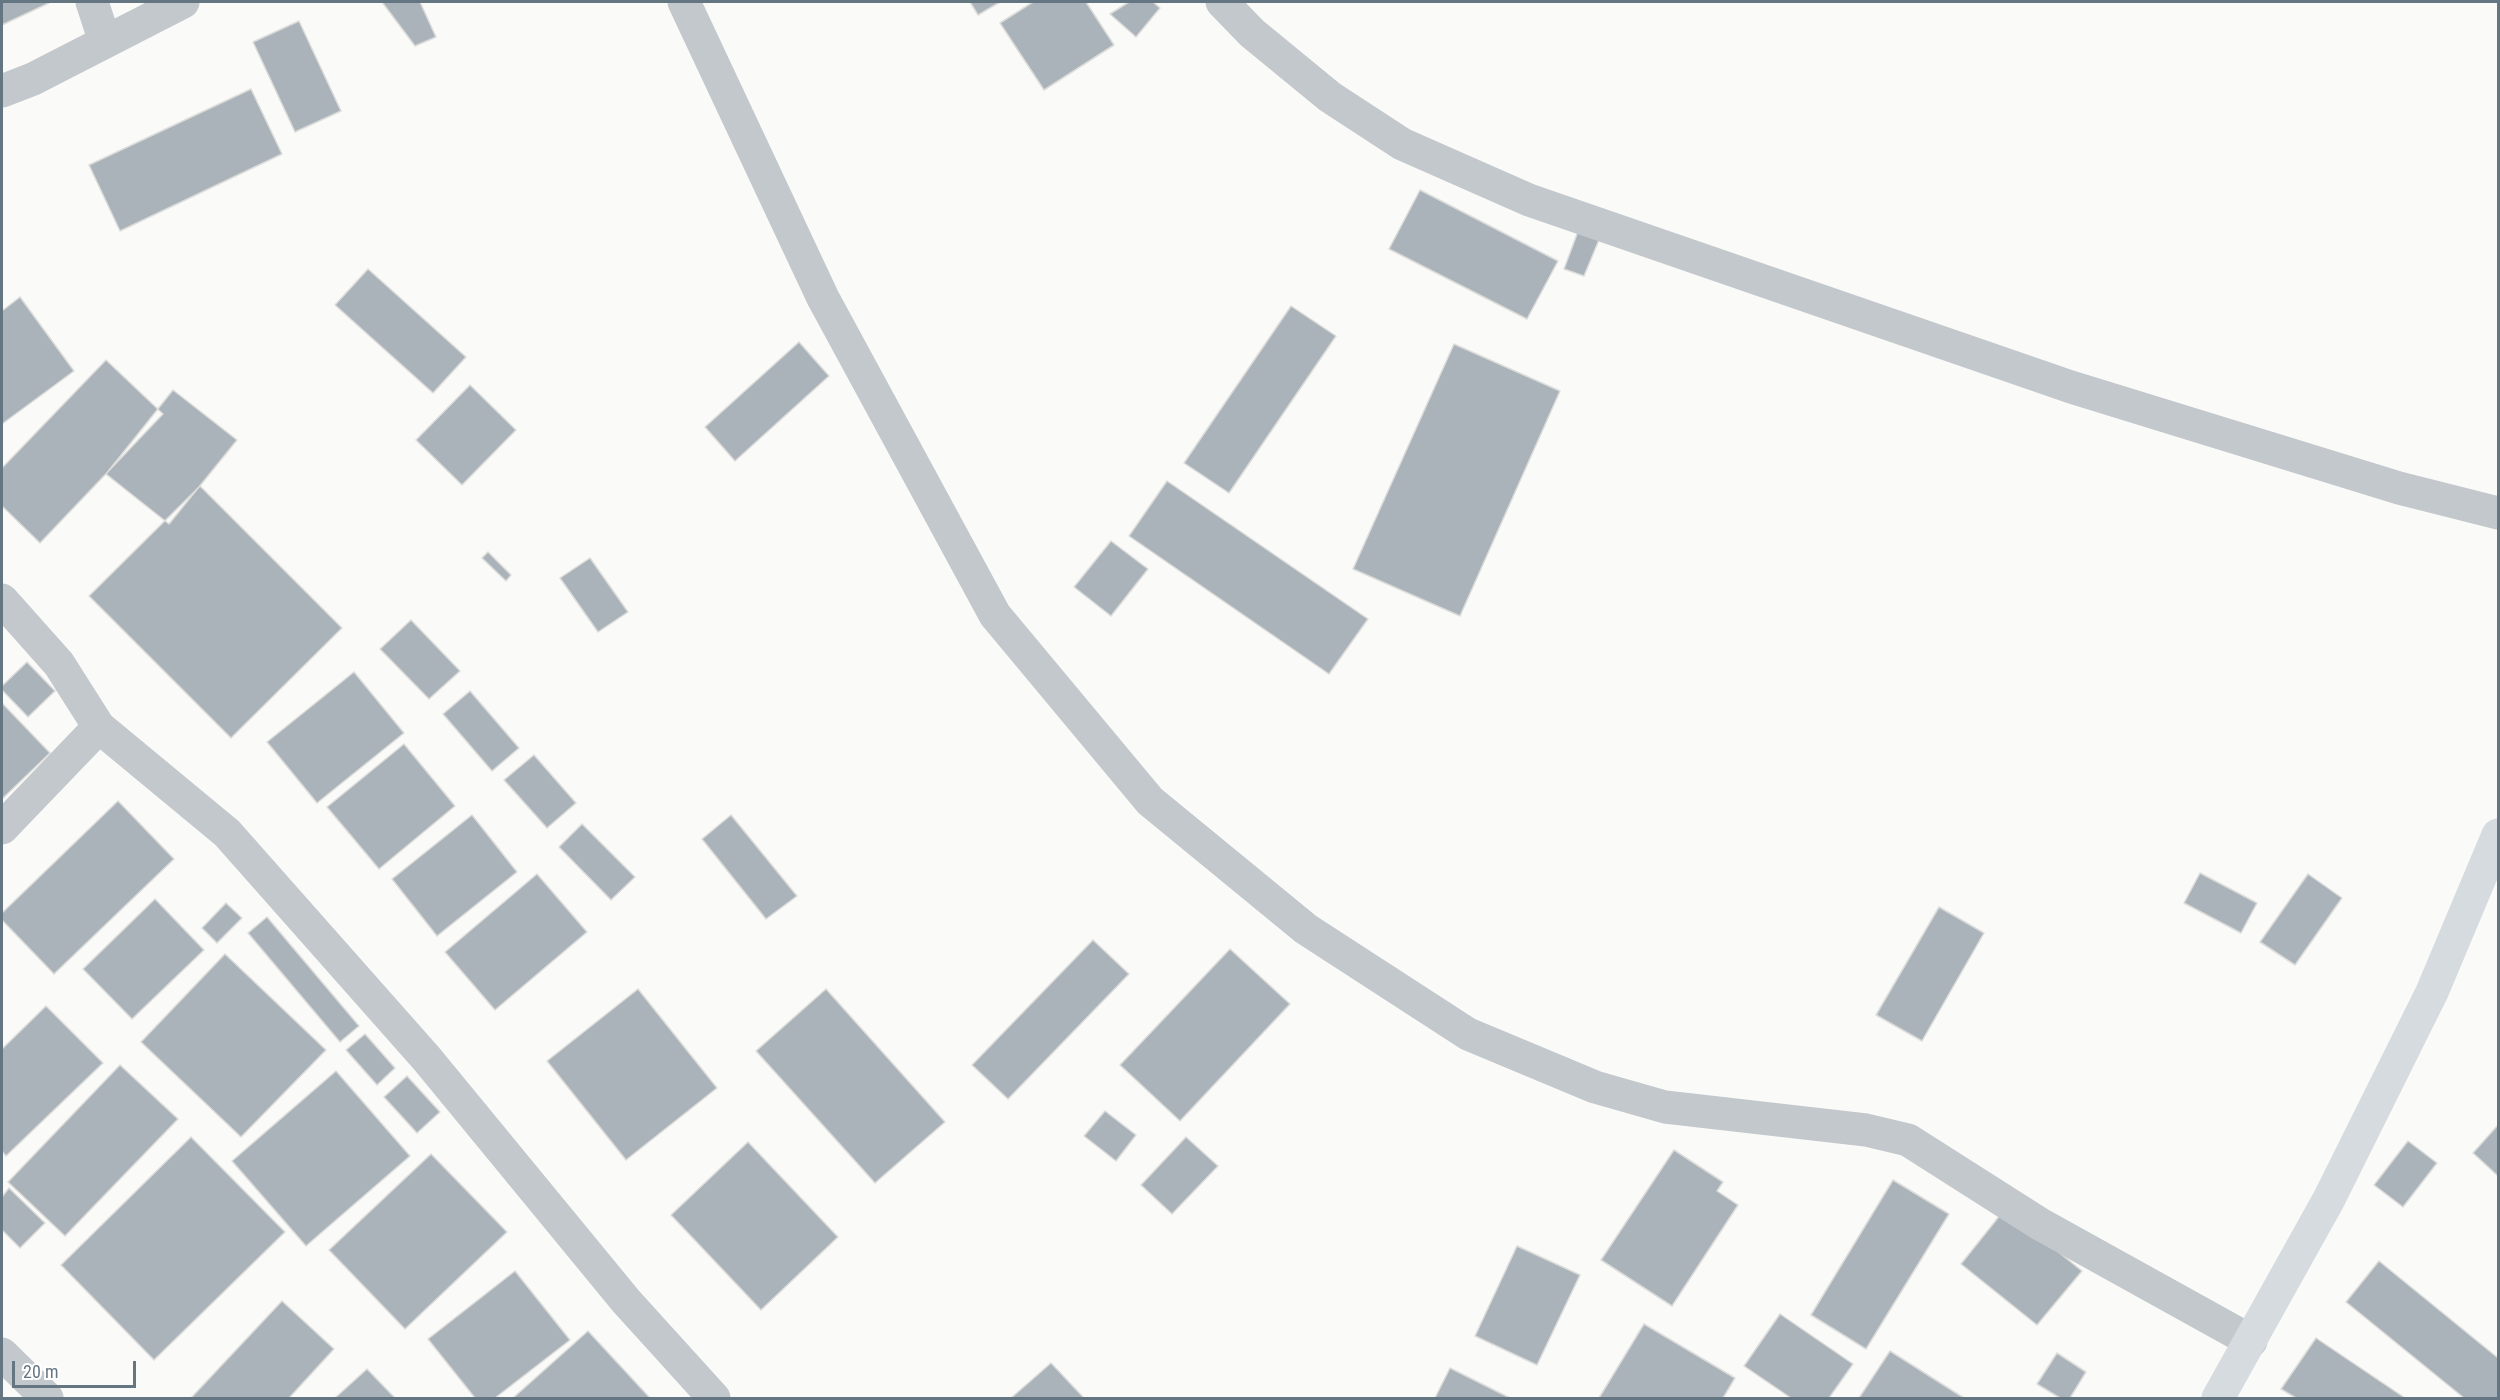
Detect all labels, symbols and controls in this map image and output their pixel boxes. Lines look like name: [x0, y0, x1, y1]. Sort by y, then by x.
scale bar: [15, 1349, 140, 1387]
text: 20 m: [23, 1361, 58, 1382]

